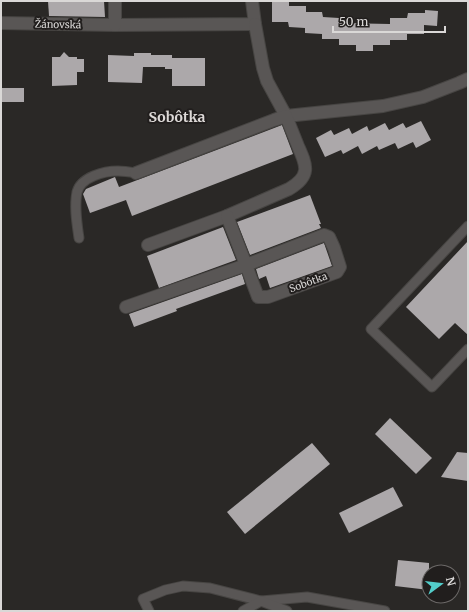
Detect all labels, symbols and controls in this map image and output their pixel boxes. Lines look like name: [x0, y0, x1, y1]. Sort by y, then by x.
scale bar: [333, 8, 445, 34]
text: 50 m: [339, 14, 368, 29]
street label: Žánovská: [35, 17, 82, 31]
district label: Sobôtka: [149, 108, 206, 126]
street label: Sobôtka: [287, 269, 330, 295]
north arrow: [421, 564, 461, 604]
text: N: [443, 575, 459, 588]

